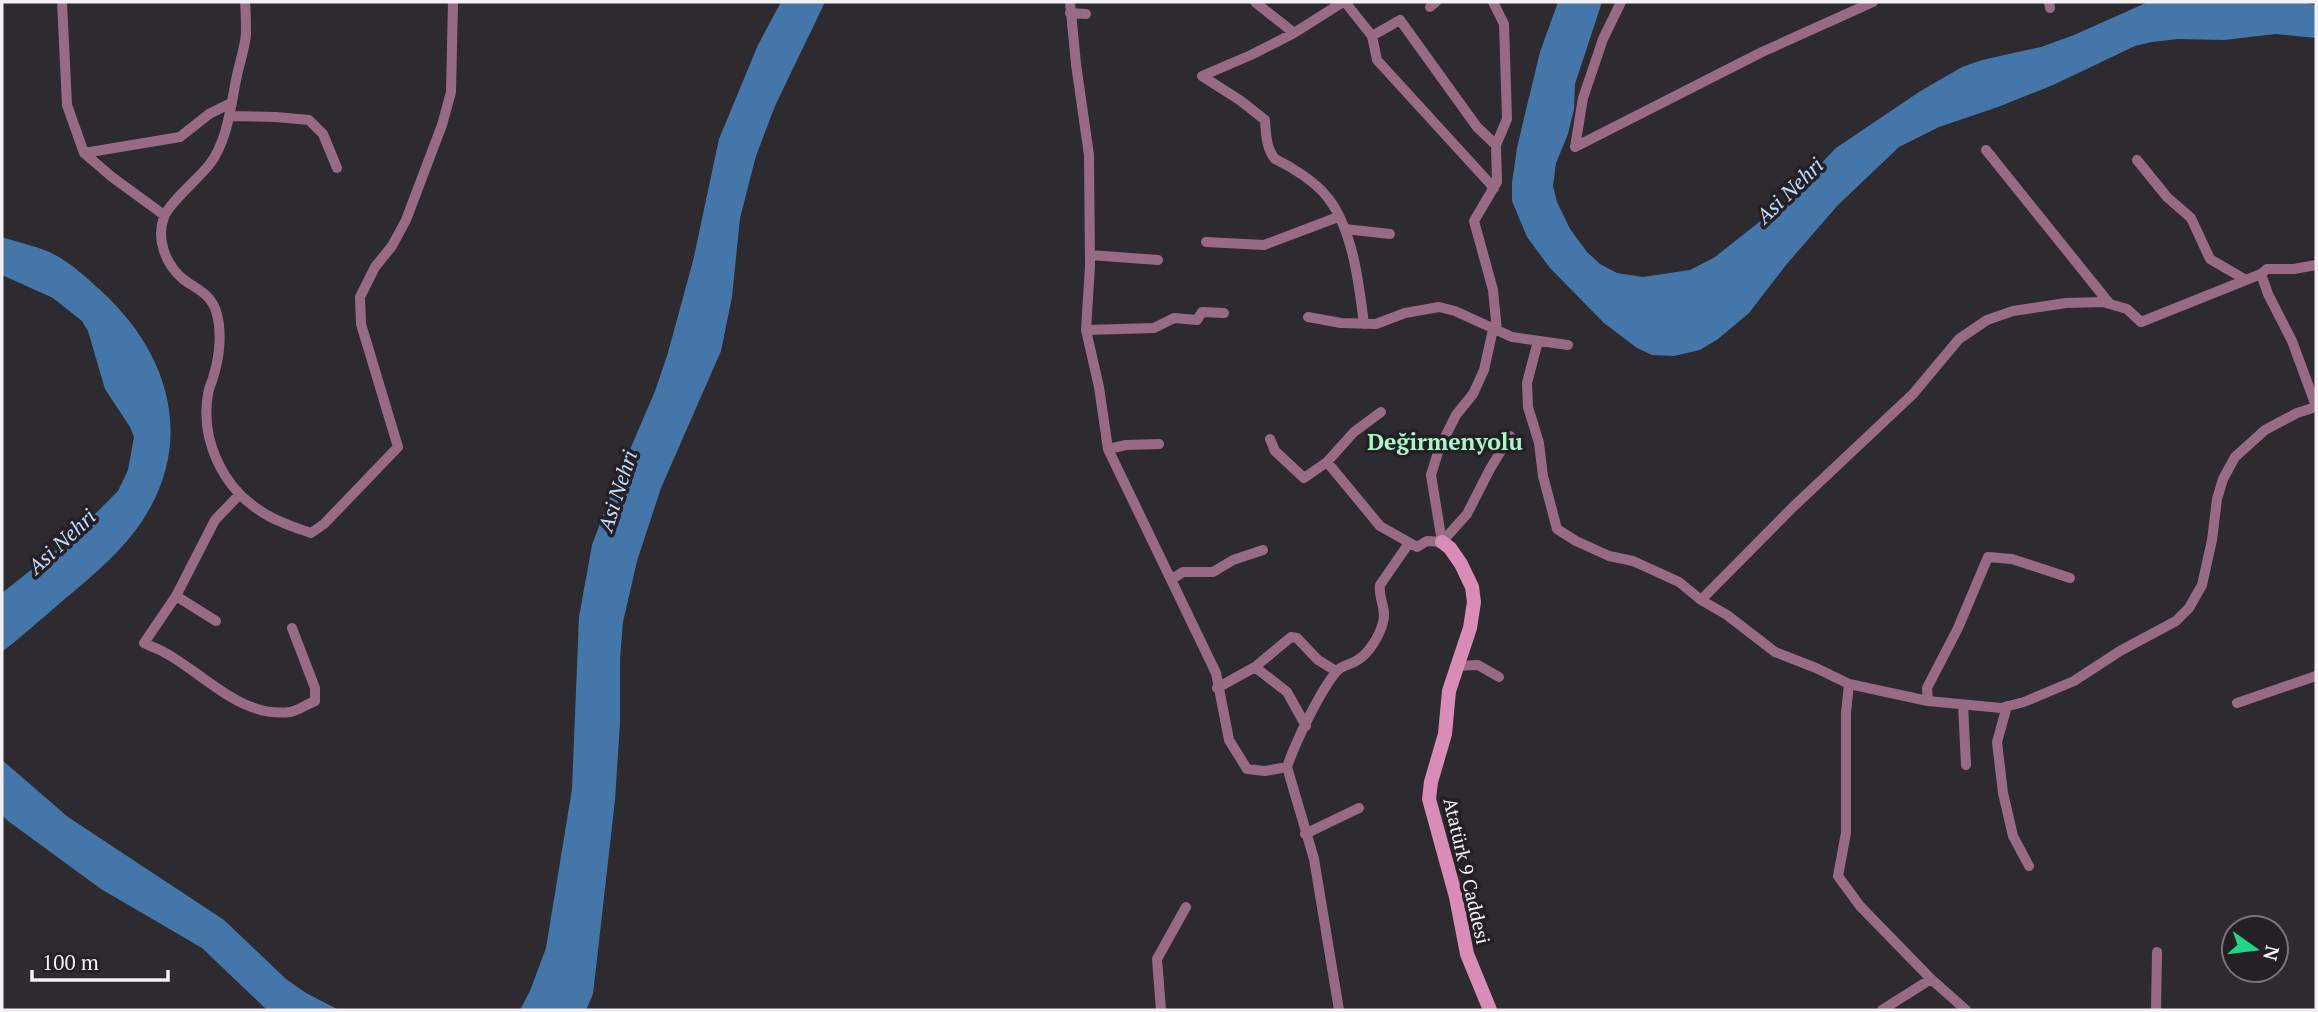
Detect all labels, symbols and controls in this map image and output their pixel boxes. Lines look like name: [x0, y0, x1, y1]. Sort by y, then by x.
water label: Asi Nehri: [1748, 151, 1829, 231]
district label: Değirmenyolu: [1367, 426, 1523, 457]
water label: Asi Nehri: [590, 446, 643, 537]
water label: Asi Nehri: [20, 502, 102, 581]
street label: Atatürk 9 Caddesi: [1438, 795, 1496, 947]
north arrow: [2220, 914, 2290, 984]
scale bar: [32, 939, 168, 983]
text: N: [2258, 943, 2286, 964]
text: 100 m: [42, 948, 99, 976]

